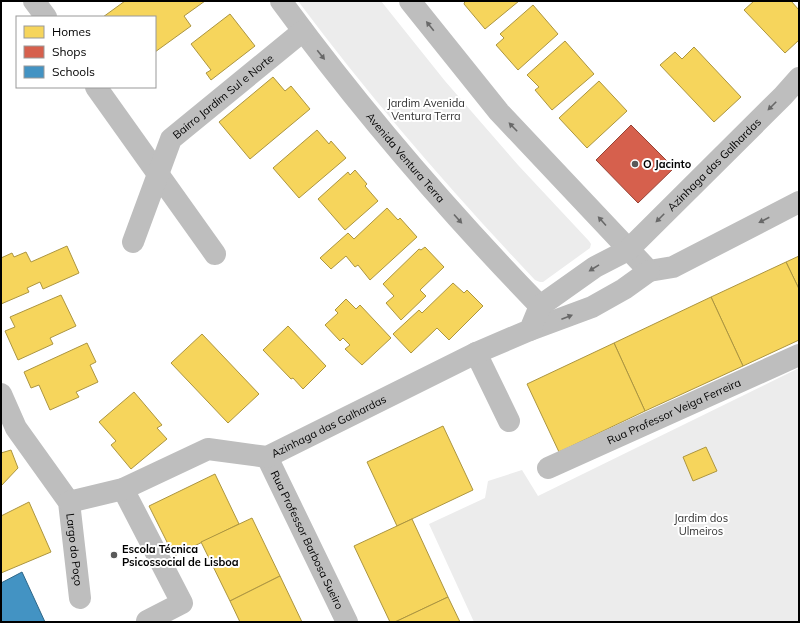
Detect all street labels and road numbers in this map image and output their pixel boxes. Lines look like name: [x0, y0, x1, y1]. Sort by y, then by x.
street label: Bairro Jardim Sul e Norte: [170, 51, 276, 142]
street label: Avenida Ventura Terra: [363, 110, 448, 206]
street label: Azinhaga das Galhardas: [664, 115, 764, 214]
street label: Rua Professor Veiga Ferreira: [605, 375, 743, 448]
street label: Azinhaga das Galhardas: [269, 392, 389, 461]
street label: Rua Professor Barbosa Sueiro: [268, 468, 347, 611]
street label: Largo do Poço: [63, 512, 86, 587]

